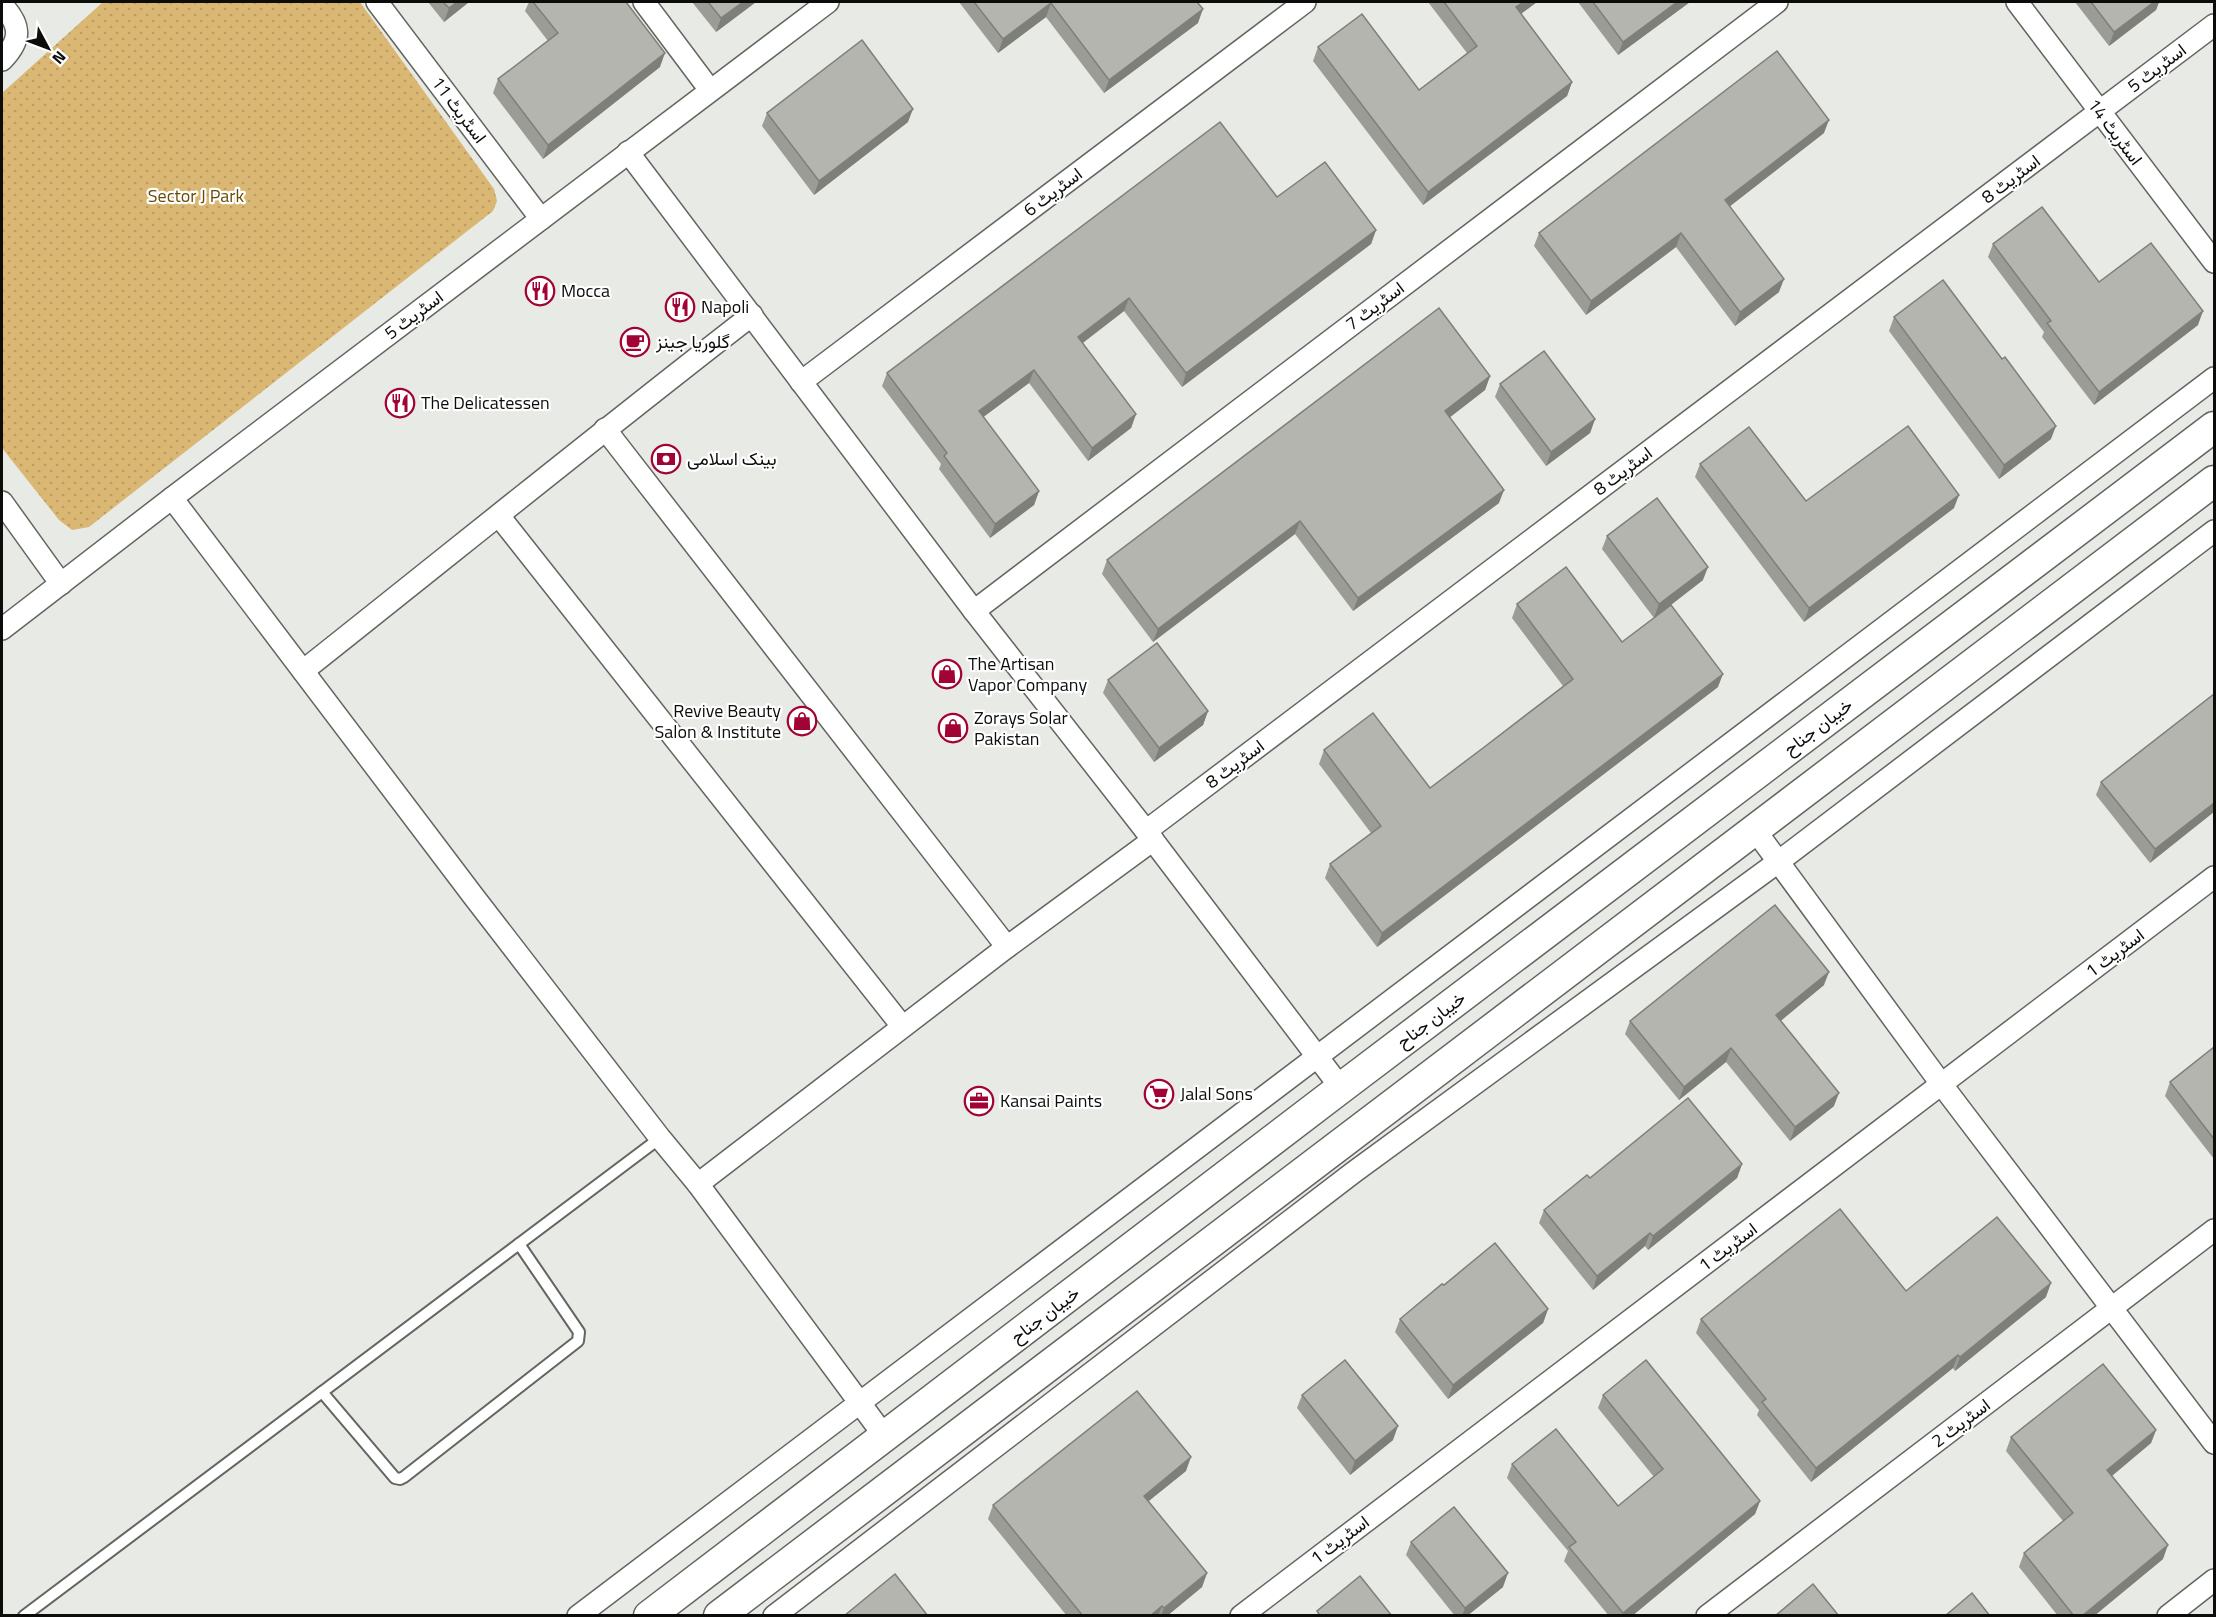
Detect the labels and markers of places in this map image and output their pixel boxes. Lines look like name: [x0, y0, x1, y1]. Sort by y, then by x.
restaurant icon: Mocca: [524, 275, 556, 307]
place label: Mocca: [561, 277, 610, 304]
restaurant icon: Napoli: [664, 291, 696, 323]
place label: Napoli: [701, 293, 749, 320]
cafe icon: گلوریا جینز: [619, 326, 651, 358]
place label: گلوریا جینز: [655, 328, 730, 355]
restaurant icon: The Delicatessen: [384, 387, 416, 419]
place label: The Delicatessen: [421, 389, 550, 416]
bank icon: بینک اسلامی: [650, 443, 682, 475]
place label: بینک اسلامی: [687, 445, 777, 472]
place label: The Artisan Vapor Company: [968, 650, 1087, 698]
shop icon: The Artisan Vapor Company: [931, 658, 963, 690]
place label: Revive Beauty Salon & Institute: [655, 697, 781, 745]
place label: Zorays Solar Pakistan: [974, 704, 1068, 752]
shop icon: Revive Beauty Salon & Institute: [786, 705, 818, 737]
shop icon: Zorays Solar Pakistan: [937, 712, 969, 744]
supermarket icon: Jalal Sons: [1143, 1078, 1175, 1110]
place label: Jalal Sons: [1180, 1080, 1253, 1107]
office icon: Kansai Paints: [963, 1085, 995, 1117]
place label: Kansai Paints: [1000, 1087, 1102, 1114]

